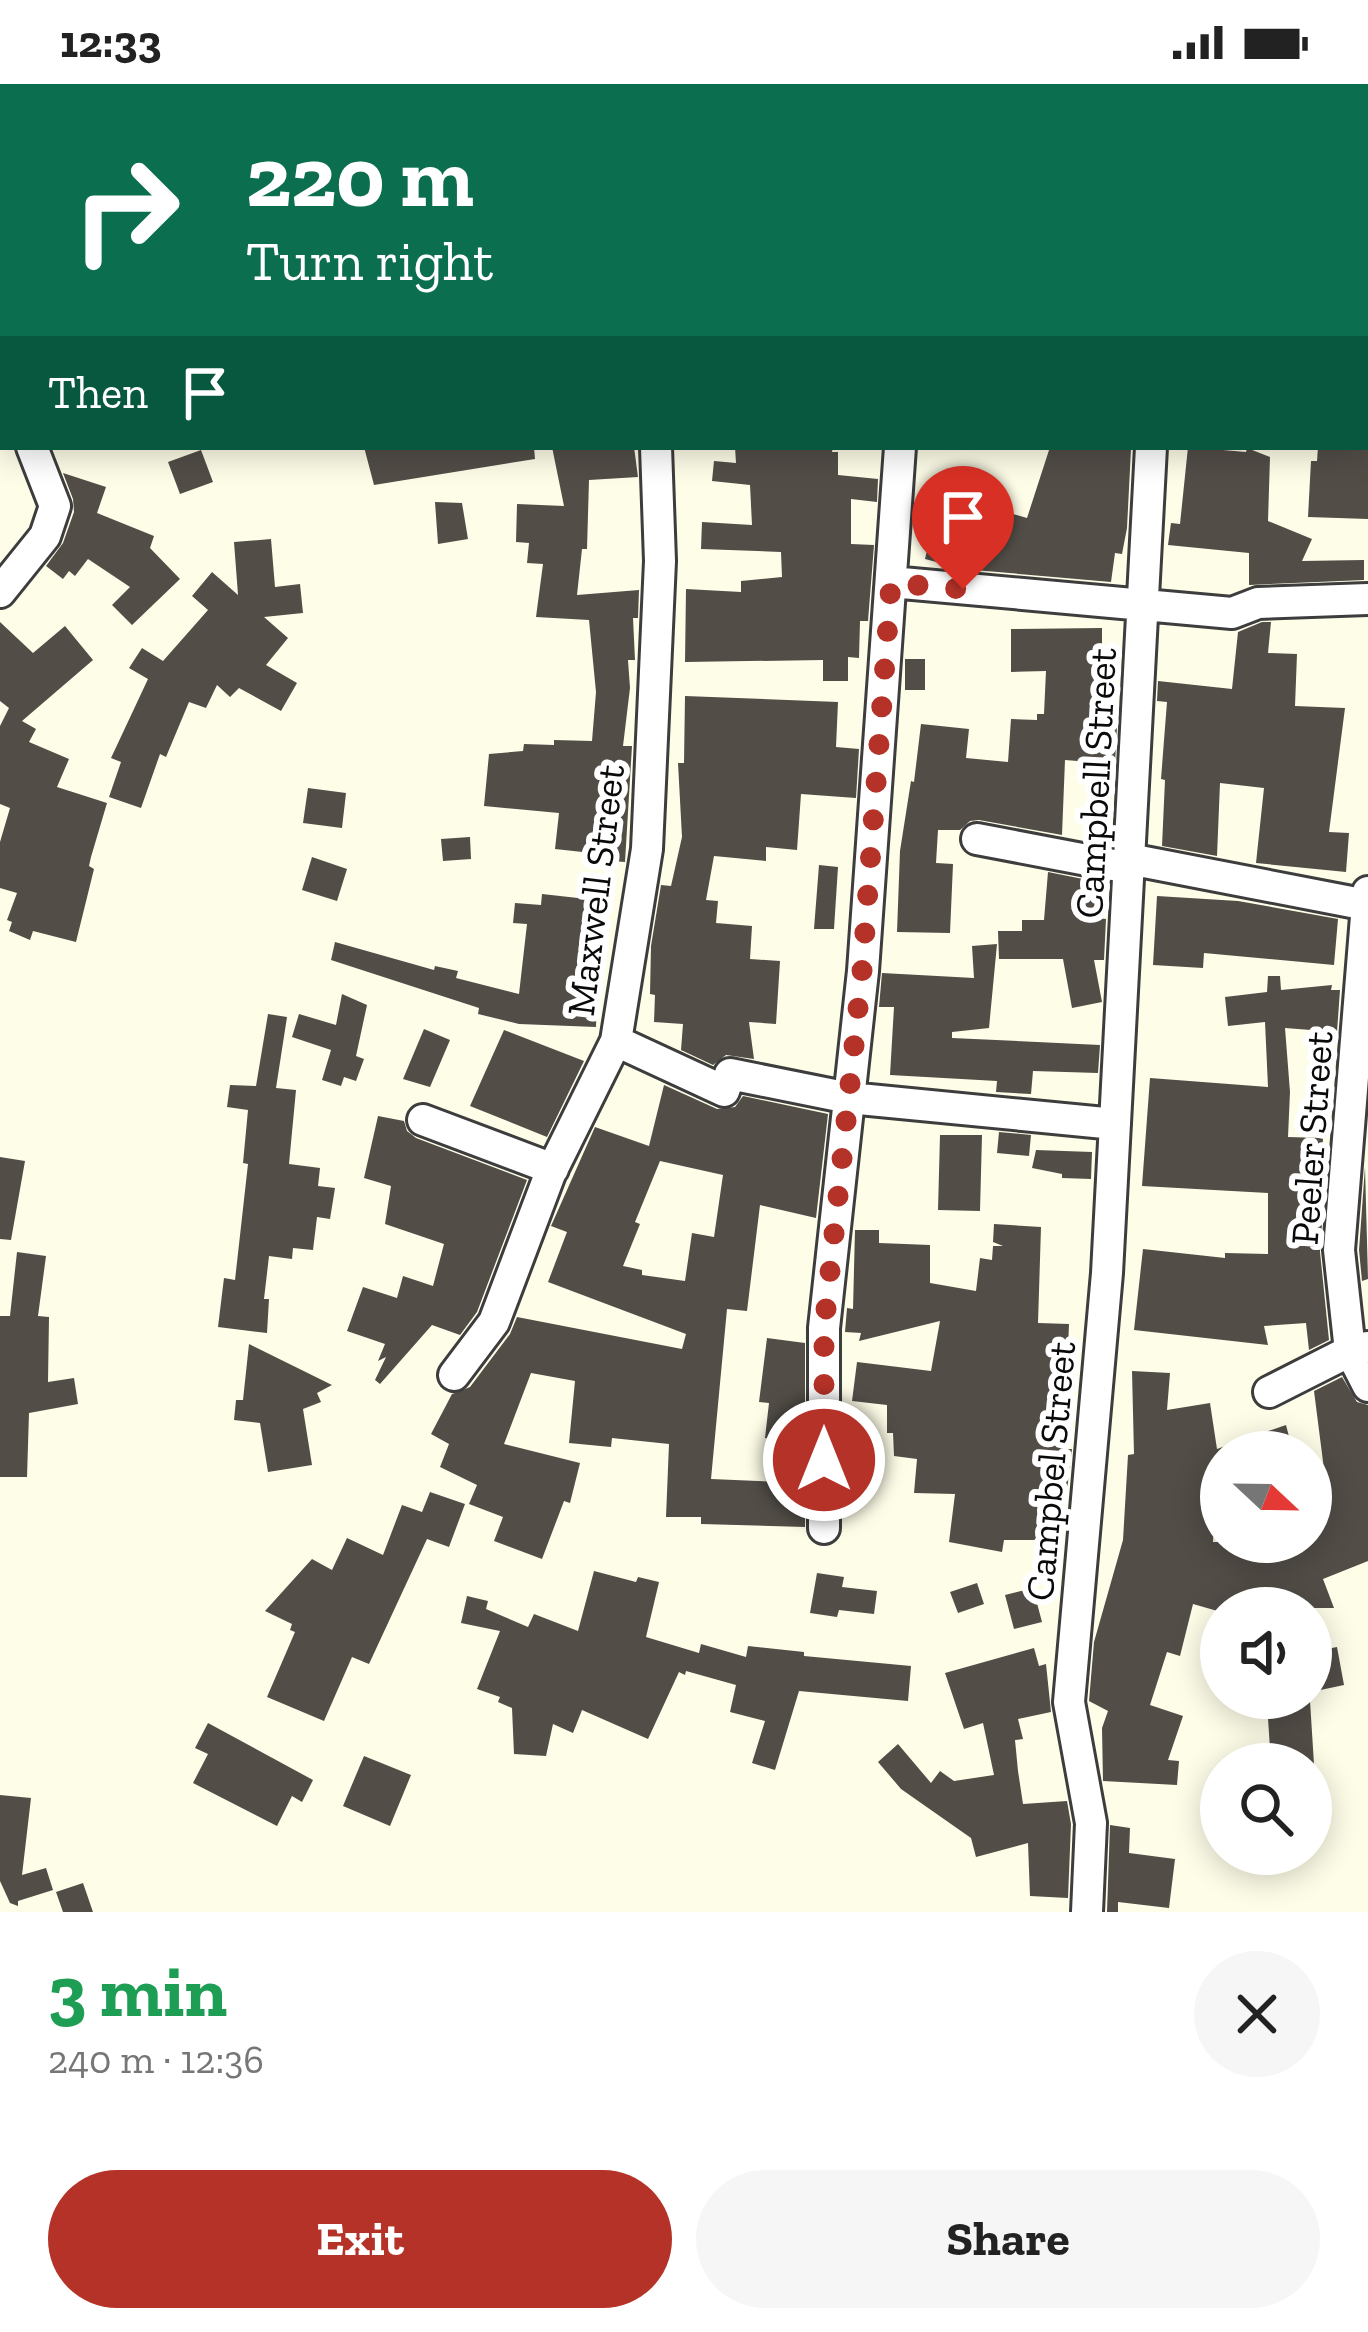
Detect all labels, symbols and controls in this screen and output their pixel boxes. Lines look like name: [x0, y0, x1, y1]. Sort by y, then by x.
text: 12:33: [60, 15, 161, 69]
text: 220 m: [246, 127, 474, 228]
icon: right: [48, 132, 204, 288]
text: Turn right: [246, 229, 493, 294]
icon: arrive: [172, 360, 238, 426]
text: Then: [48, 366, 148, 420]
pin: [912, 466, 1014, 589]
icon: arrive: [930, 484, 996, 550]
street label: Campbell Street: [1065, 646, 1126, 919]
street label: Maxwell Street: [557, 761, 634, 1019]
street label: Peeler Street: [1281, 1029, 1342, 1247]
street label: Campbel Street: [1016, 1339, 1085, 1603]
position arrow: [761, 1397, 887, 1523]
north arrow: [1200, 1431, 1332, 1563]
map controls: [1200, 1431, 1332, 1875]
button: sound: [1200, 1587, 1332, 1719]
button: search: [1200, 1743, 1332, 1875]
text: 3 min: [48, 1948, 227, 2034]
button: close: [1194, 1951, 1320, 2077]
text: 240 m · 12:36: [48, 2036, 264, 2083]
button: Exit: [48, 2170, 672, 2308]
button: Share: [696, 2170, 1320, 2308]

